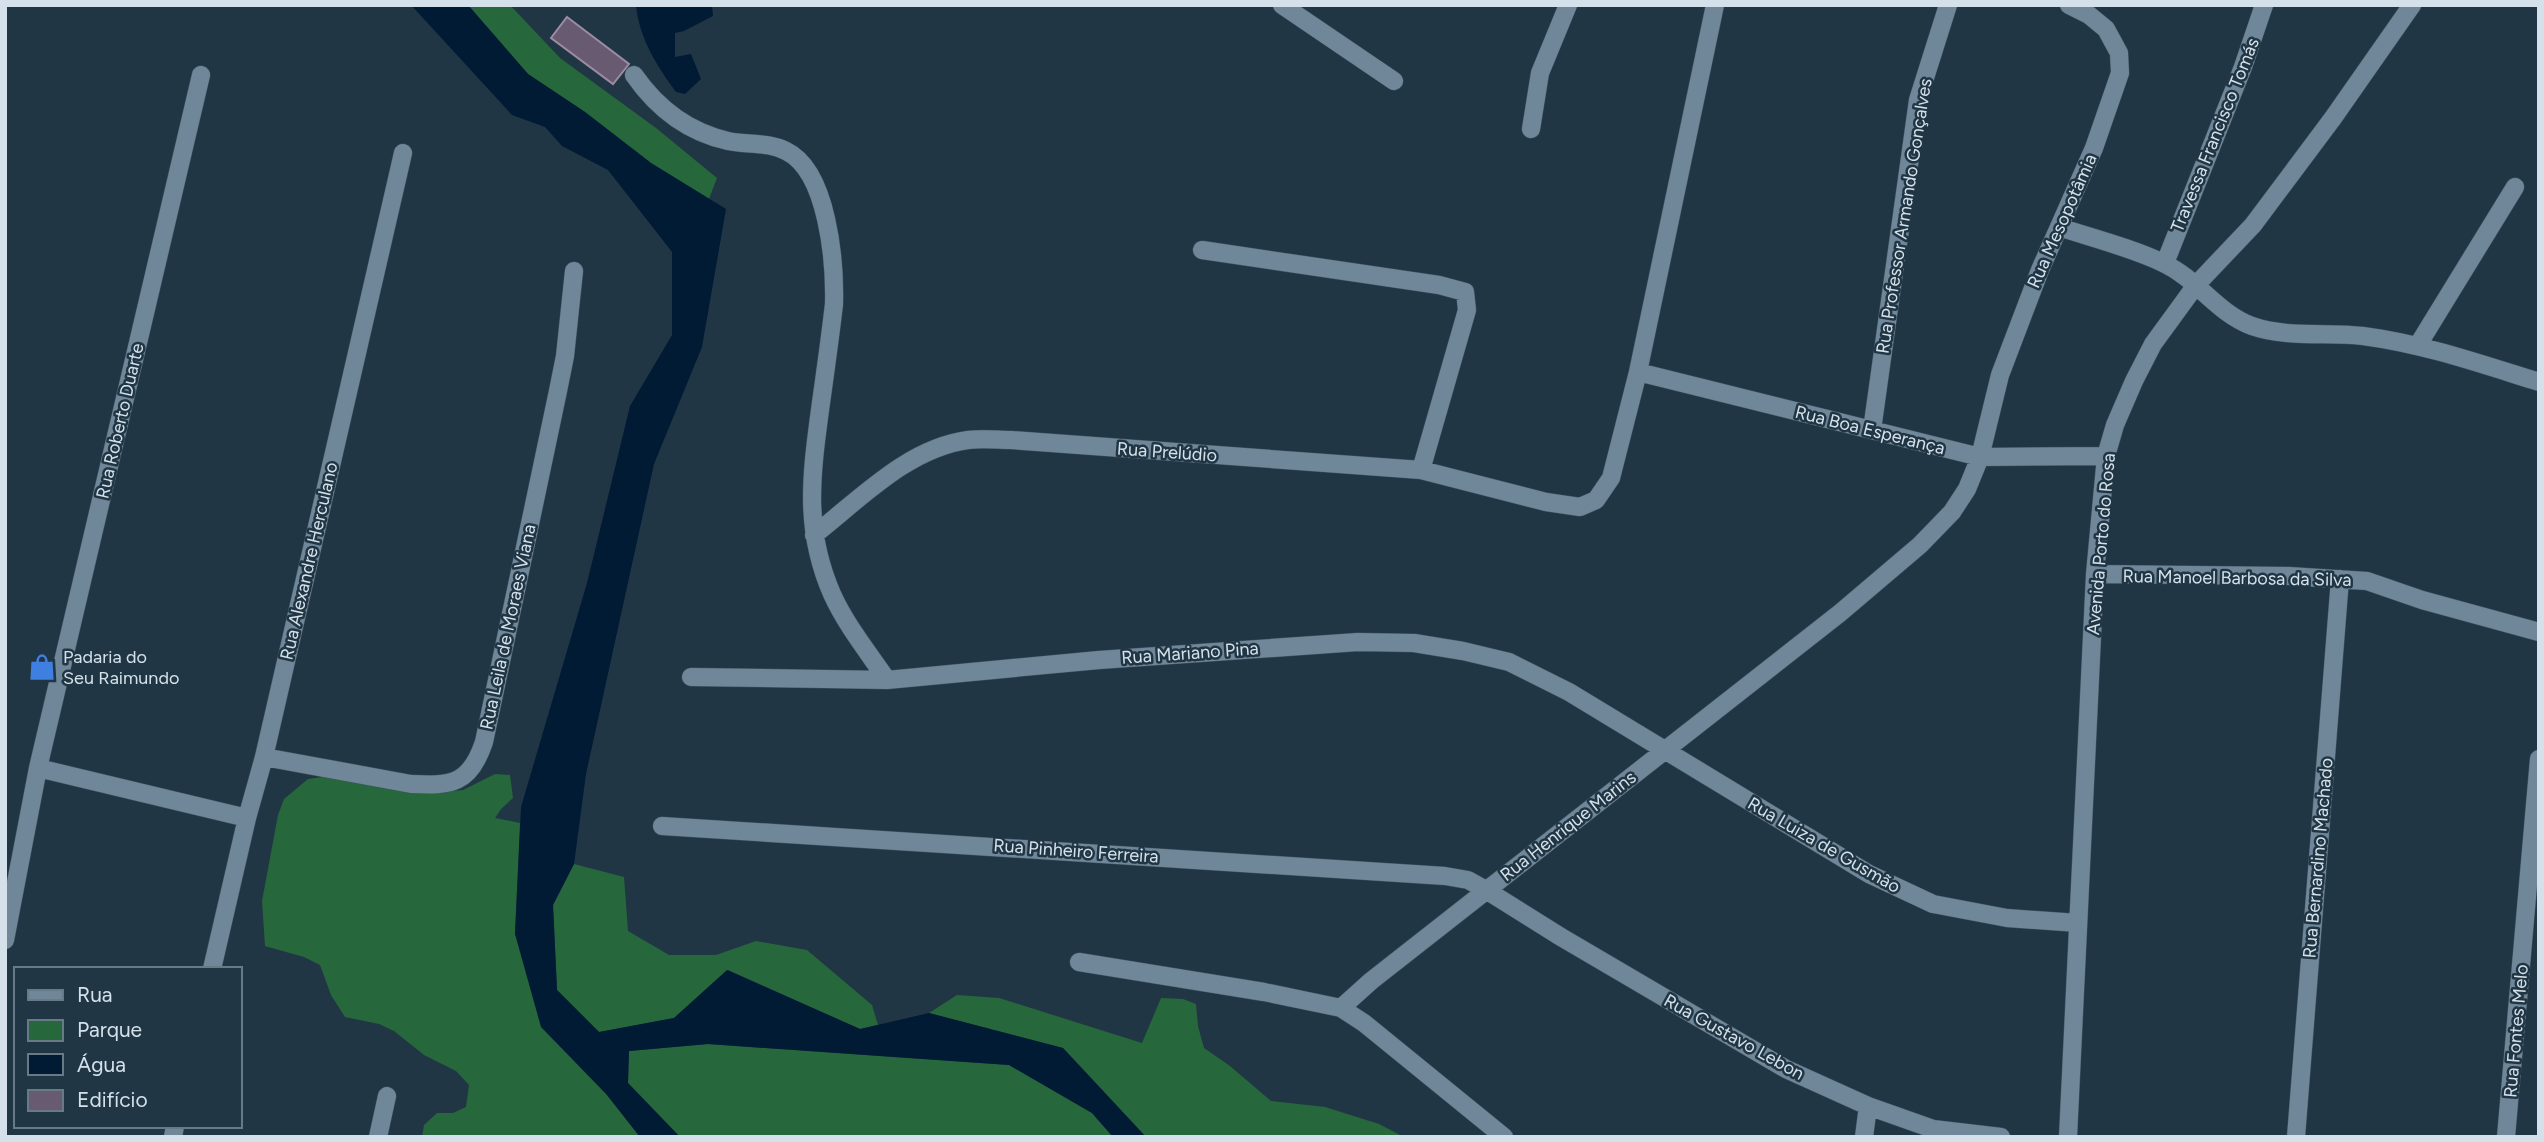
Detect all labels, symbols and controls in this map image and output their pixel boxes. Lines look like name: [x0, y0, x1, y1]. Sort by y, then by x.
street label: Travessa Francisco Tomás: [2166, 35, 2264, 235]
street label: Rua Professor Armando Gonçalves: [1871, 77, 1937, 355]
street label: Rua Mesopotâmia: [2023, 151, 2101, 291]
street label: Rua Roberto Duarte: [91, 341, 149, 501]
street label: Rua Boa Esperança: [1793, 401, 1947, 459]
street label: Rua Prelúdio: [1116, 438, 1218, 466]
street label: Avenida Porto do Rosa: [2082, 452, 2120, 636]
street label: Rua Alexandre Herculano: [276, 460, 342, 662]
street label: Rua Leila de Moraes Viana: [475, 522, 541, 732]
street label: Rua Manoel Barbosa da Silva: [2122, 565, 2352, 591]
street label: Rua Mariano Pina: [1121, 637, 1259, 669]
place label: Padaria do Seu Raimundo: [63, 646, 179, 689]
shop icon: Padaria do Seu Raimundo: [27, 652, 57, 682]
street label: Rua Bernardino Machado: [2298, 757, 2338, 959]
street label: Rua Henrique Marins: [1496, 766, 1640, 886]
street label: Rua Luiza de Gusmão: [1744, 792, 1904, 898]
street label: Rua Pinheiro Ferreira: [993, 834, 1159, 868]
street label: Rua Fontes Melo: [2499, 963, 2533, 1099]
legend: [14, 967, 242, 1128]
text: Rua: [77, 982, 113, 1007]
street label: Rua Gustavo Lebon: [1660, 989, 1808, 1085]
text: Parque: [77, 1017, 142, 1042]
text: Água: [77, 1052, 126, 1077]
text: Edifício: [77, 1087, 148, 1112]

